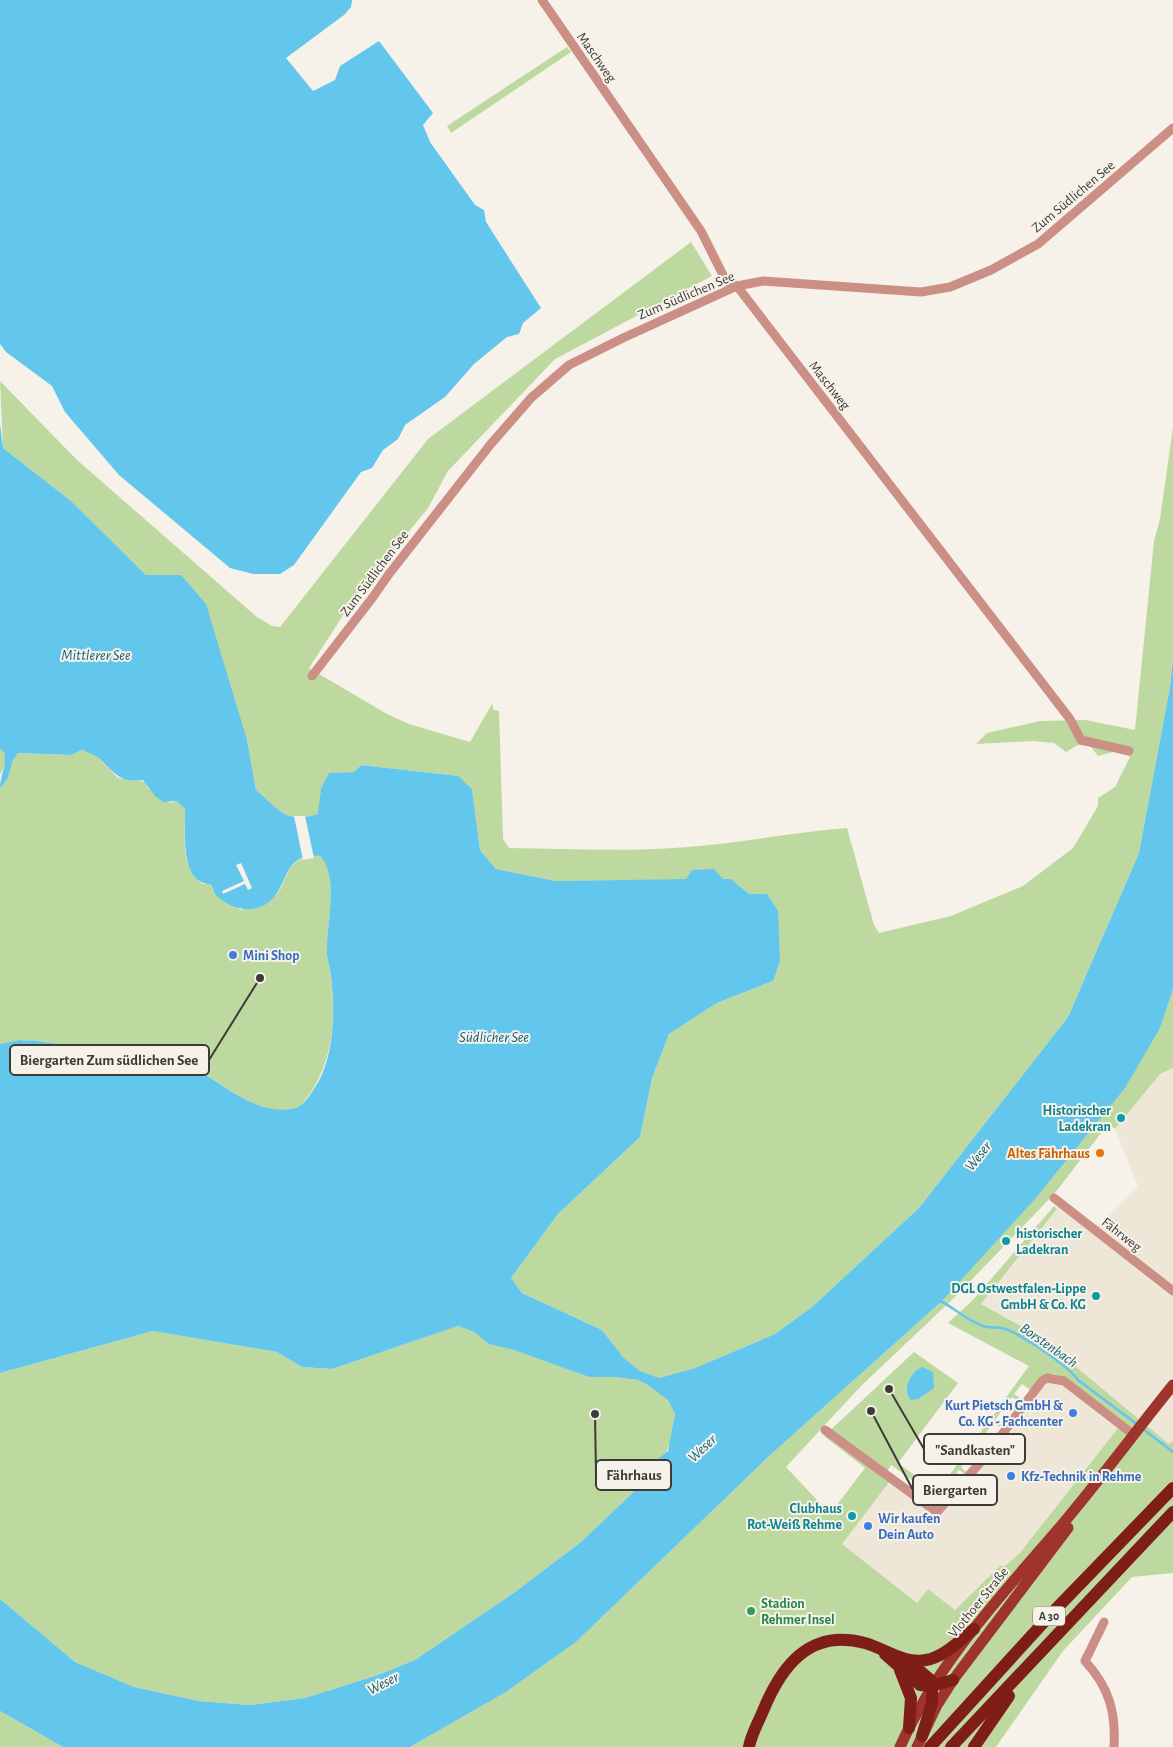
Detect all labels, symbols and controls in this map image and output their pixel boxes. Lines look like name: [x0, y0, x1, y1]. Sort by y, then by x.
street label: Maschweg: [574, 30, 618, 85]
street label: Zum Südlichen See: [1030, 158, 1118, 235]
street label: Zum Südlichen See: [636, 269, 737, 323]
street label: Maschweg: [806, 359, 852, 413]
street label: Zum Südlichen See: [338, 528, 412, 619]
water label: Mittlerer See: [61, 648, 131, 663]
marker: Mini Shop: [227, 949, 239, 961]
place label: Mini Shop: [243, 949, 300, 963]
water label: Südlicher See: [459, 1030, 529, 1045]
callout: Biergarten Zum südlichen See: [10, 1045, 209, 1075]
text: Biergarten Zum südlichen See: [20, 1053, 198, 1068]
place label: Historischer Ladekran: [1043, 1104, 1111, 1134]
marker: Historischer Ladekran: [1115, 1112, 1127, 1124]
water label: Weser: [962, 1138, 995, 1174]
place label: Altes Fährhaus: [1007, 1147, 1090, 1161]
marker: Altes Fährhaus: [1094, 1147, 1106, 1159]
street label: Fährweg: [1099, 1215, 1144, 1255]
place label: historischer Ladekran: [1016, 1227, 1082, 1257]
marker: historischer Ladekran: [1000, 1235, 1012, 1247]
place label: DGL Ostwestfalen-Lippe GmbH & Co. KG: [951, 1282, 1086, 1312]
marker: DGL Ostwestfalen-Lippe GmbH & Co. KG: [1090, 1290, 1102, 1302]
water label: Borstenbach: [1017, 1320, 1080, 1370]
place label: Kurt Pietsch GmbH & Co. KG - Fachcenter: [945, 1399, 1063, 1429]
marker: Kurt Pietsch GmbH & Co. KG - Fachcenter: [1067, 1407, 1079, 1419]
water label: Weser: [685, 1431, 720, 1465]
callout: "Sandkasten": [924, 1434, 1025, 1464]
text: "Sandkasten": [935, 1443, 1015, 1458]
callout: Fährhaus: [596, 1460, 671, 1490]
text: Fährhaus: [606, 1468, 662, 1483]
marker: Kfz-Technik in Rehme: [1005, 1470, 1017, 1482]
place label: Kfz-Technik in Rehme: [1021, 1470, 1142, 1484]
callout: Biergarten: [913, 1475, 997, 1505]
text: Biergarten: [923, 1483, 987, 1498]
place label: Clubhaus Rot-Weiß Rehme: [747, 1502, 842, 1532]
marker: Clubhaus Rot-Weiß Rehme: [846, 1510, 858, 1522]
place label: Wir kaufen Dein Auto: [878, 1512, 940, 1542]
marker: Wir kaufen Dein Auto: [862, 1520, 874, 1532]
street label: Vlothoer Straße: [946, 1565, 1011, 1641]
place label: Stadion Rehmer Insel: [761, 1597, 835, 1627]
marker: Stadion Rehmer Insel: [745, 1605, 757, 1617]
road number: A 30: [1033, 1606, 1065, 1625]
water label: Weser: [365, 1669, 402, 1698]

